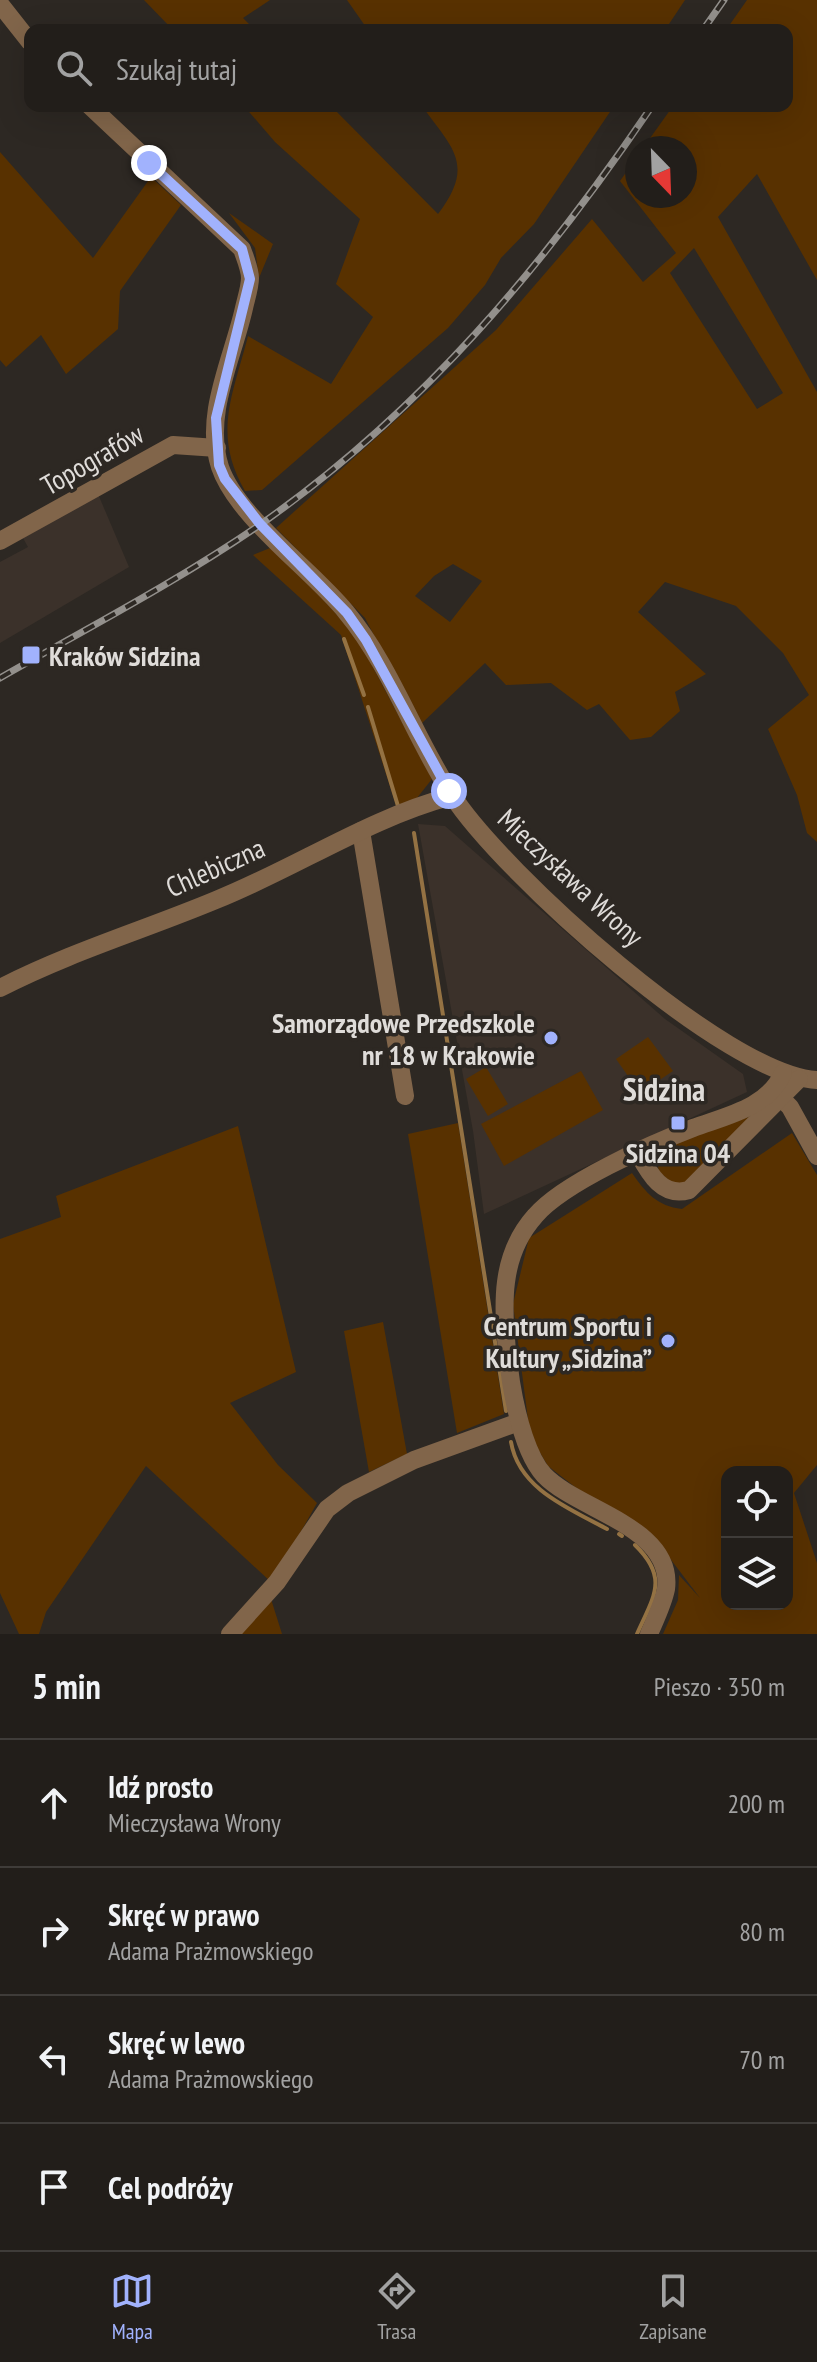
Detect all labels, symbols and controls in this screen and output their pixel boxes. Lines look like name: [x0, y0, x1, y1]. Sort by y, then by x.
search box: [24, 24, 793, 112]
icon: search: [52, 46, 96, 90]
text: Szukaj tutaj: [116, 49, 237, 88]
north arrow: [625, 136, 697, 208]
route end: [131, 145, 167, 181]
street label: Topografów: [34, 415, 150, 503]
place label: Kraków Sidzina: [49, 637, 200, 674]
marker: Kraków Sidzina: [20, 644, 42, 666]
route start: [431, 773, 467, 809]
street label: Mieczysława Wrony: [490, 800, 652, 954]
street label: Chlebiczna: [160, 829, 270, 905]
place label: Samorządowe Przedszkole nr 18 w Krakowie: [272, 1004, 535, 1073]
marker: Samorządowe Przedszkole nr 18 w Krakowie: [542, 1029, 560, 1047]
district label: Sidzina: [623, 1068, 705, 1110]
marker: Sidzina 04: [669, 1114, 687, 1132]
place label: Sidzina 04: [626, 1134, 731, 1171]
place label: Centrum Sportu i Kultury „Sidzina”: [483, 1307, 652, 1376]
marker: Centrum Sportu i Kultury „Sidzina”: [659, 1332, 677, 1350]
map controls: [721, 1466, 793, 1610]
button: locate: [721, 1466, 793, 1538]
button: layers: [721, 1538, 793, 1610]
text: 5 min: [32, 1664, 101, 1708]
text: Pieszo · 350 m: [654, 1670, 785, 1703]
text: Idź prosto: [108, 1767, 213, 1806]
icon: ahead: [32, 1781, 76, 1825]
text: 200 m: [727, 1787, 785, 1820]
text: Mieczysława Wrony: [108, 1806, 281, 1839]
text: Skręć w prawo: [108, 1895, 260, 1934]
icon: right: [32, 1909, 76, 1953]
text: 80 m: [739, 1915, 785, 1948]
text: Adama Prażmowskiego: [108, 1934, 313, 1967]
text: Skręć w lewo: [108, 2023, 245, 2062]
icon: left: [32, 2037, 76, 2081]
text: 70 m: [739, 2043, 785, 2076]
text: Adama Prażmowskiego: [108, 2062, 313, 2095]
icon: arrive: [32, 2165, 76, 2209]
text: Cel podróży: [108, 2168, 233, 2207]
tab: Mapa: [110, 2269, 154, 2345]
tab: Trasa: [375, 2269, 419, 2345]
tab: Zapisane: [639, 2269, 707, 2345]

